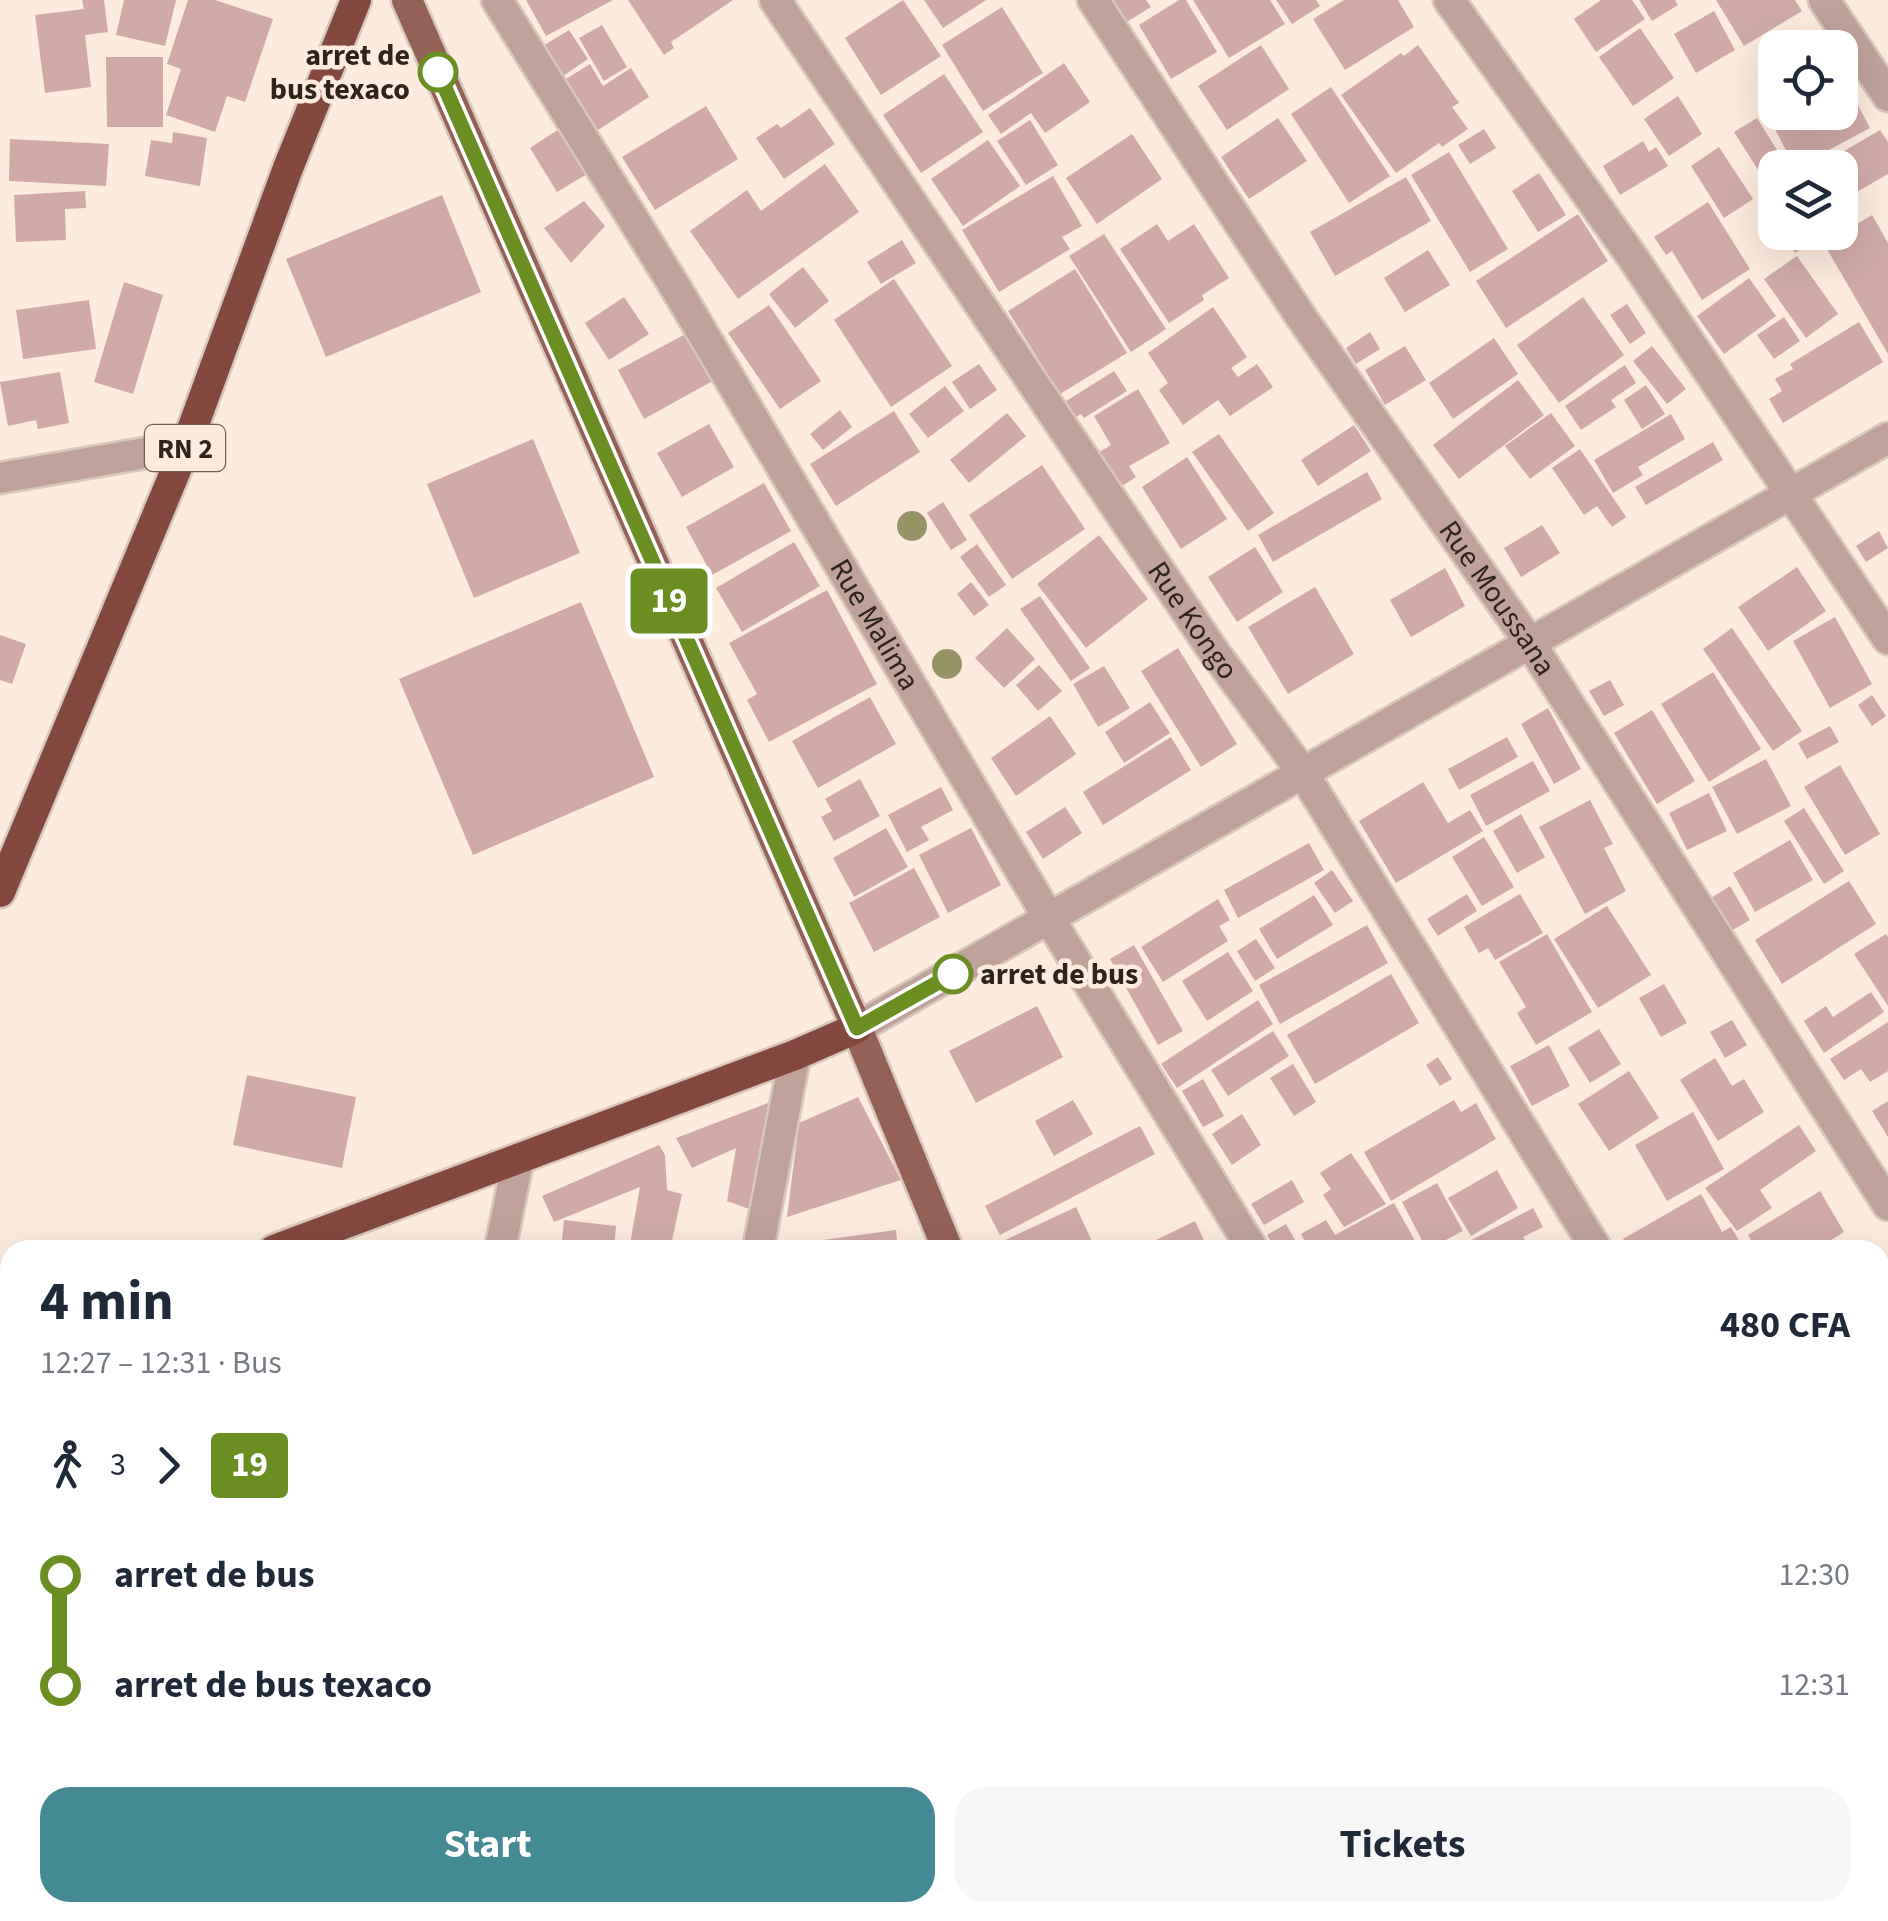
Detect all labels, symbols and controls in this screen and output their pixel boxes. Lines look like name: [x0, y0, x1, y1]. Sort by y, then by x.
map controls: [1758, 30, 1858, 250]
button: locate: [1758, 30, 1858, 130]
place label: arret de bus texaco: [270, 34, 410, 111]
marker: arret de bus texaco: [419, 53, 457, 91]
button: layers: [1758, 150, 1858, 250]
road number: RN 2: [145, 425, 225, 471]
street label: Rue Moussana: [1428, 512, 1566, 684]
street label: Rue Malima: [819, 551, 930, 699]
street label: Rue Kongo: [1137, 553, 1249, 689]
line badge: 19: [624, 568, 714, 634]
text: 19: [651, 576, 687, 626]
place label: arret de bus: [980, 953, 1138, 996]
marker: arret de bus: [934, 955, 972, 993]
text: 4 min: [40, 1263, 174, 1341]
text: 480 CFA: [1720, 1298, 1850, 1352]
text: 12:27 – 12:31 · Bus: [40, 1340, 282, 1386]
icon: walk: [40, 1438, 95, 1493]
icon: forward: [141, 1438, 196, 1493]
text: 19: [231, 1440, 268, 1490]
text: 3: [110, 1442, 126, 1488]
text: arret de bus: [114, 1548, 315, 1602]
text: 12:30: [1778, 1552, 1850, 1598]
text: arret de bus texaco: [114, 1658, 432, 1712]
text: 12:31: [1778, 1662, 1850, 1708]
button: Start: [40, 1787, 935, 1902]
button: Tickets: [955, 1787, 1850, 1902]

